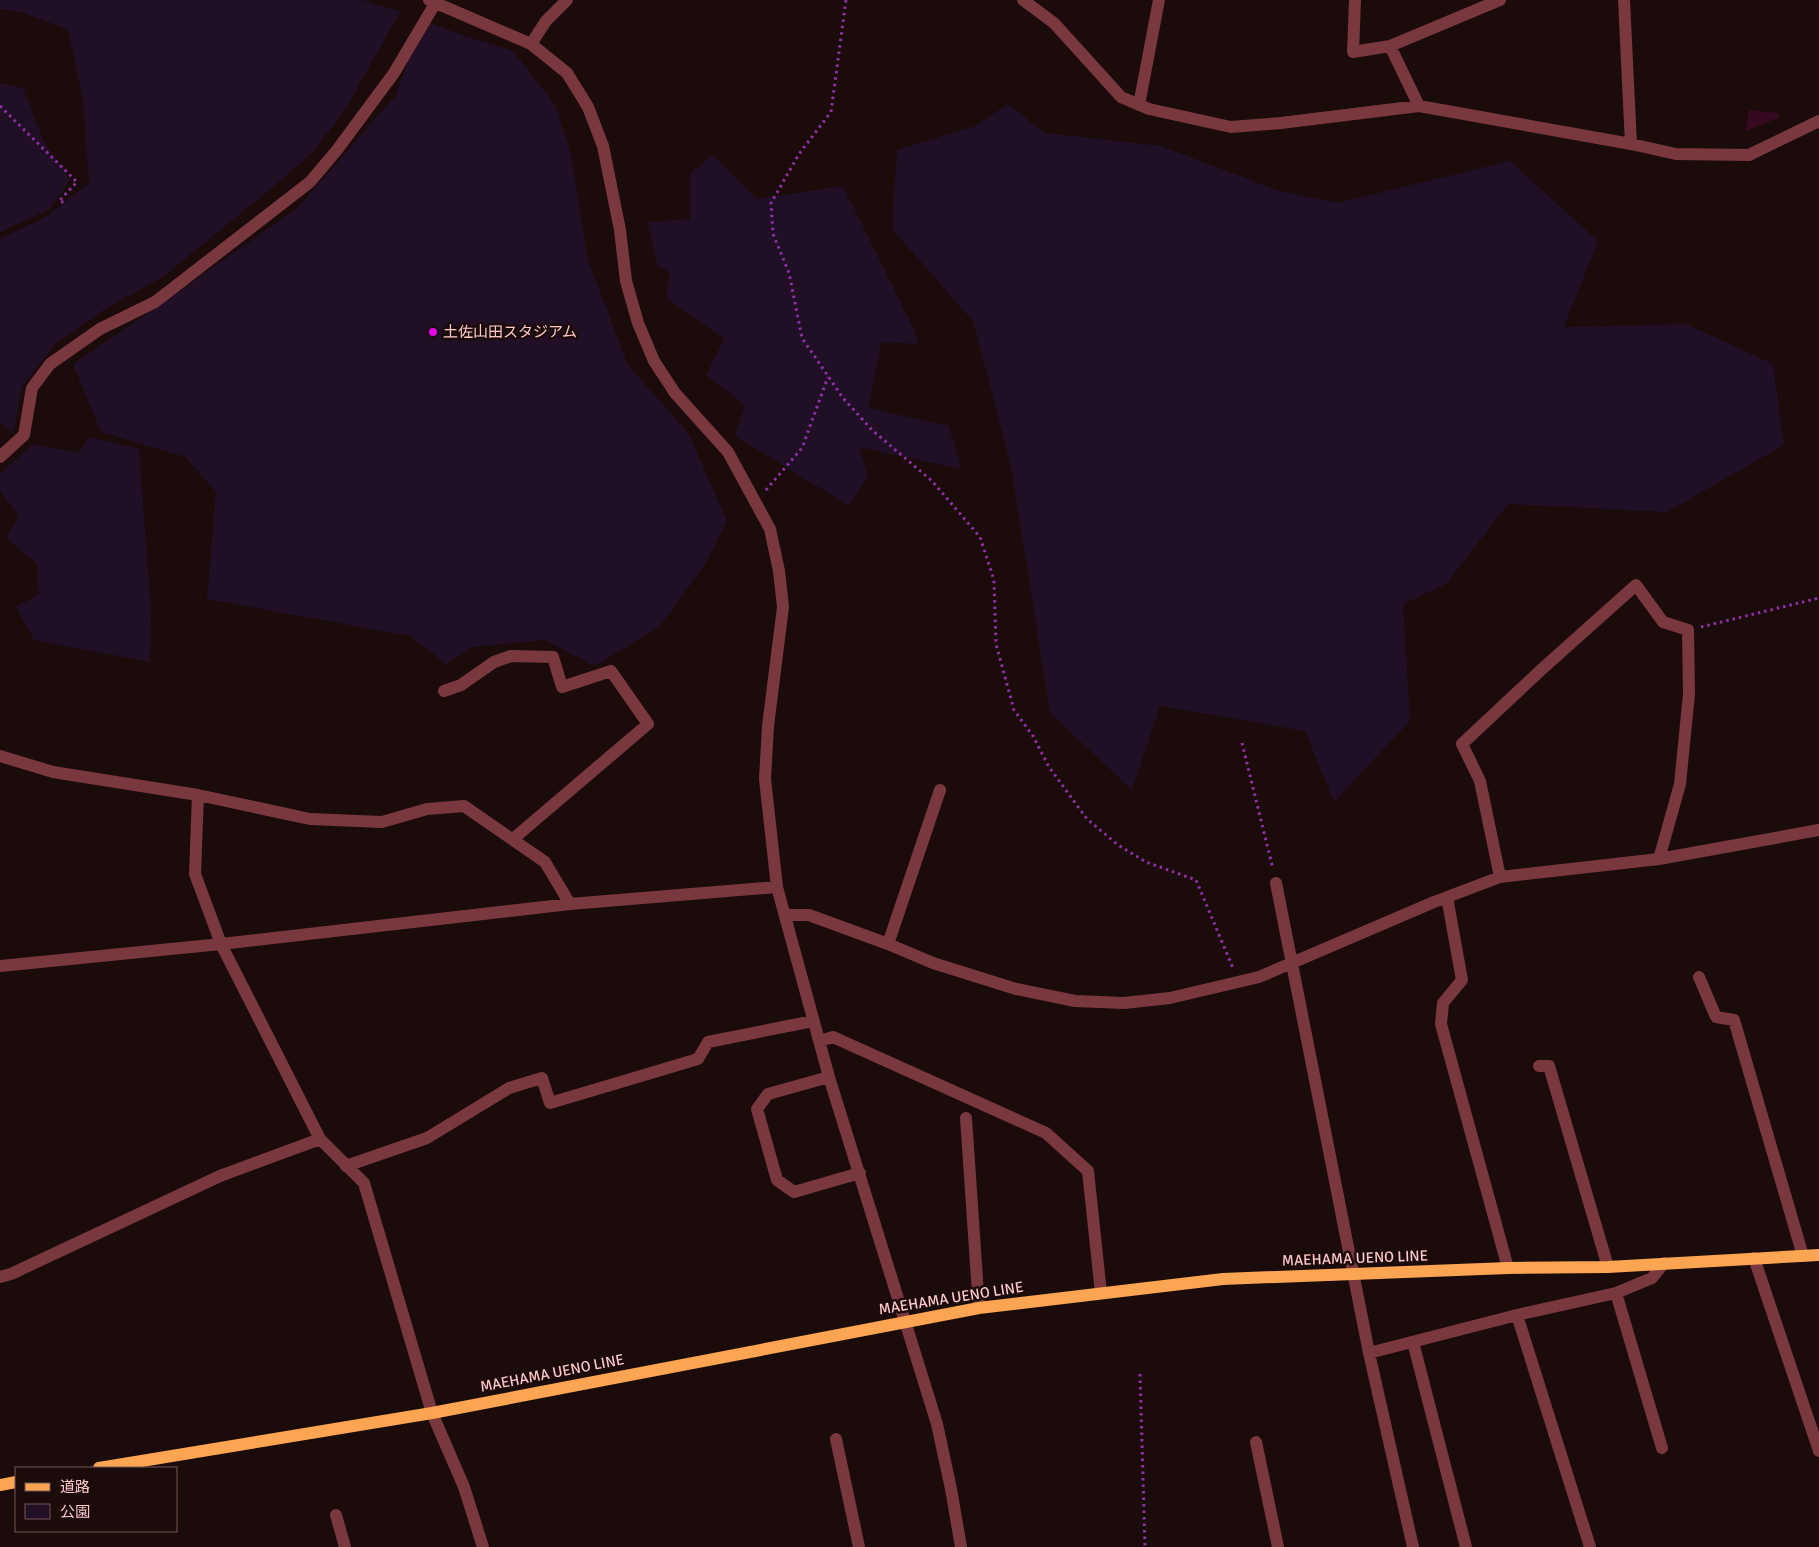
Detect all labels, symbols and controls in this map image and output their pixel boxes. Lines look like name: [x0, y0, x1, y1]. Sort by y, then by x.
place label: 土佐山田スタジアム: [443, 323, 577, 341]
marker: 土佐山田スタジアム: [427, 326, 439, 338]
street label: MAEHAMA UENO LINE: [1282, 1246, 1428, 1270]
street label: MAEHAMA UENO LINE: [877, 1278, 1025, 1318]
street label: MAEHAMA UENO LINE: [478, 1350, 626, 1396]
legend: [15, 1467, 178, 1532]
text: 道路: [60, 1478, 90, 1496]
text: 公園: [60, 1503, 90, 1521]

